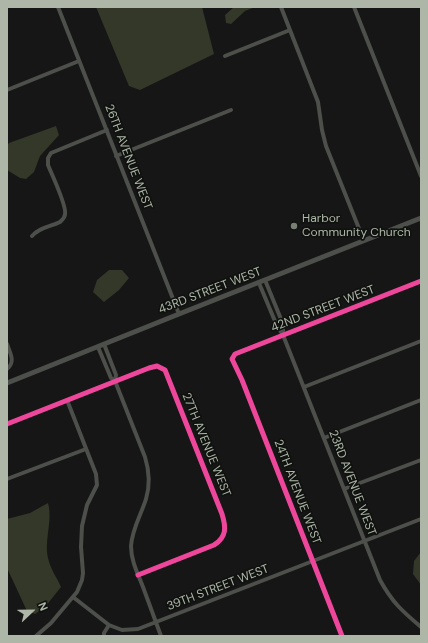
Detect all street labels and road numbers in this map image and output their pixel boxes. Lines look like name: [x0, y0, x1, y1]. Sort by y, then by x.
street label: 26TH AVENUE WEST: [101, 102, 155, 212]
street label: 43RD STREET WEST: [157, 265, 263, 317]
street label: 42ND STREET WEST: [269, 283, 377, 335]
street label: 27TH AVENUE WEST: [179, 391, 233, 499]
street label: 23RD AVENUE WEST: [325, 428, 379, 538]
street label: 24TH AVENUE WEST: [270, 437, 324, 547]
street label: 39TH STREET WEST: [165, 562, 271, 614]

